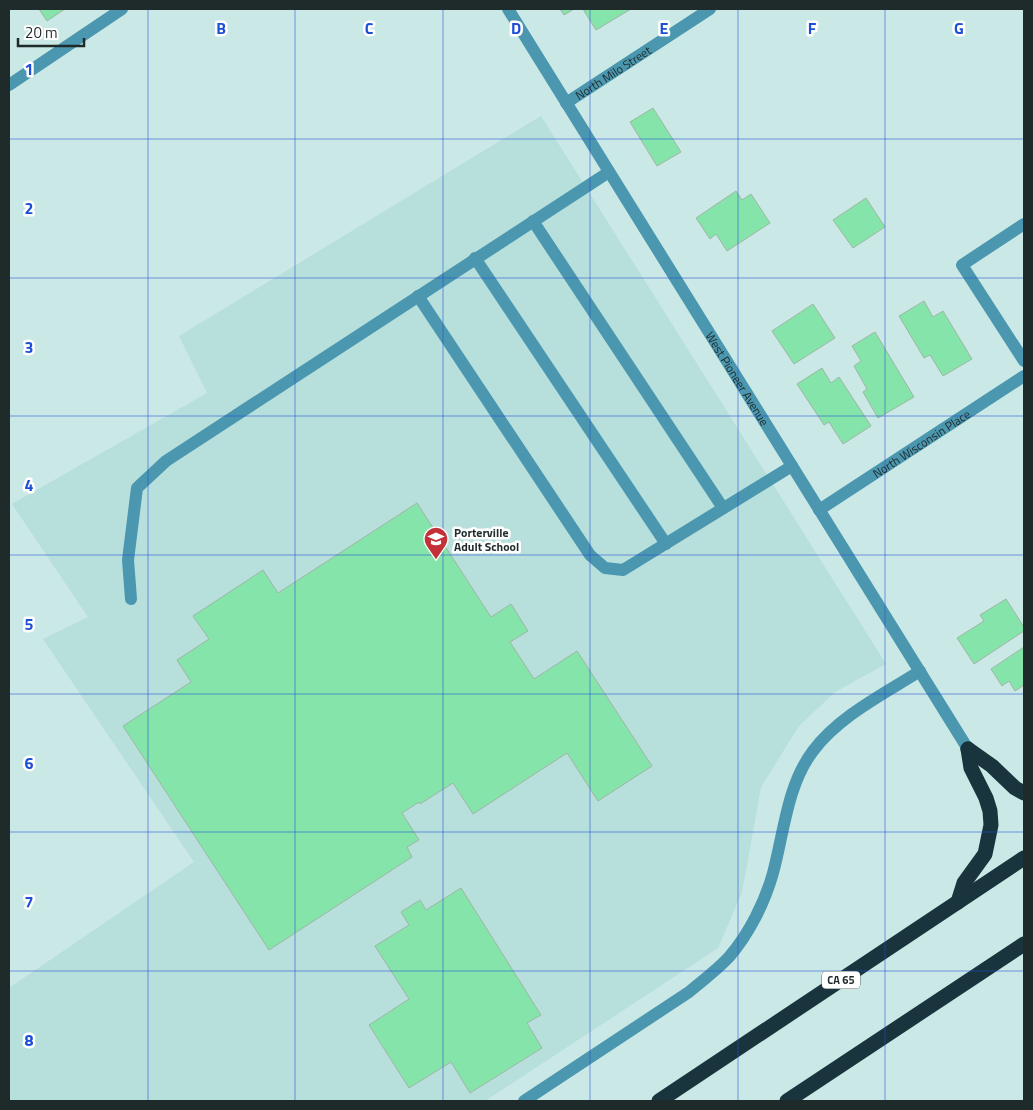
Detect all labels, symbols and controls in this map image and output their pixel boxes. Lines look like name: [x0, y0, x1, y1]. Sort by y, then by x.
scale bar: [18, 15, 84, 47]
text: B: [216, 16, 226, 40]
text: C: [365, 16, 374, 40]
text: D: [511, 16, 521, 40]
text: E: [660, 16, 669, 40]
text: F: [808, 16, 817, 40]
text: G: [954, 16, 964, 40]
text: 20 m: [25, 21, 58, 44]
street label: North Milo Street: [571, 40, 655, 104]
text: 1: [25, 57, 33, 81]
text: 2: [25, 196, 33, 220]
street label: West Pioneer Avenue: [701, 328, 774, 429]
text: 3: [25, 335, 33, 359]
street label: North Wisconsin Place: [869, 404, 974, 482]
text: 4: [25, 473, 34, 497]
place label: Porterville Adult School: [454, 523, 519, 556]
school or university icon: Porterville Adult School: [423, 526, 449, 560]
text: 5: [25, 612, 34, 636]
text: 6: [25, 751, 34, 775]
text: 7: [25, 890, 33, 914]
road number: CA 65: [822, 972, 860, 988]
text: 8: [25, 1028, 34, 1052]

